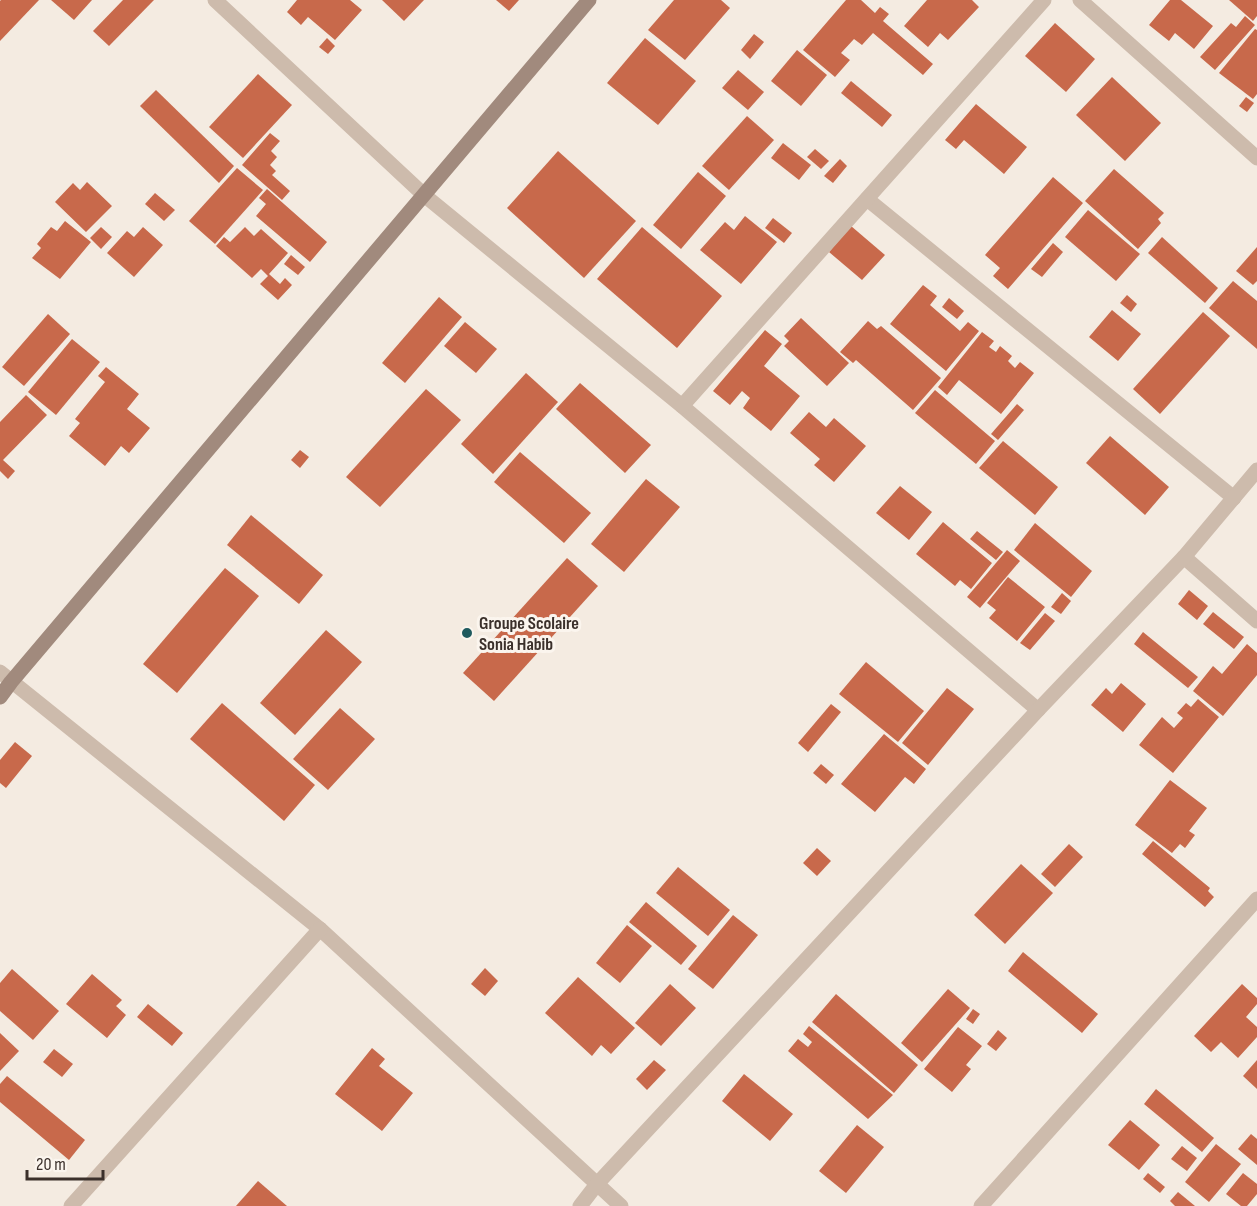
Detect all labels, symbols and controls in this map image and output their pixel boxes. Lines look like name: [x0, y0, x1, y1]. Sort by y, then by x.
place label: Groupe Scolaire Sonia Habib: [479, 613, 579, 655]
marker: Groupe Scolaire Sonia Habib: [460, 626, 474, 640]
scale bar: [27, 1143, 104, 1181]
text: 20 m: [36, 1154, 66, 1175]

